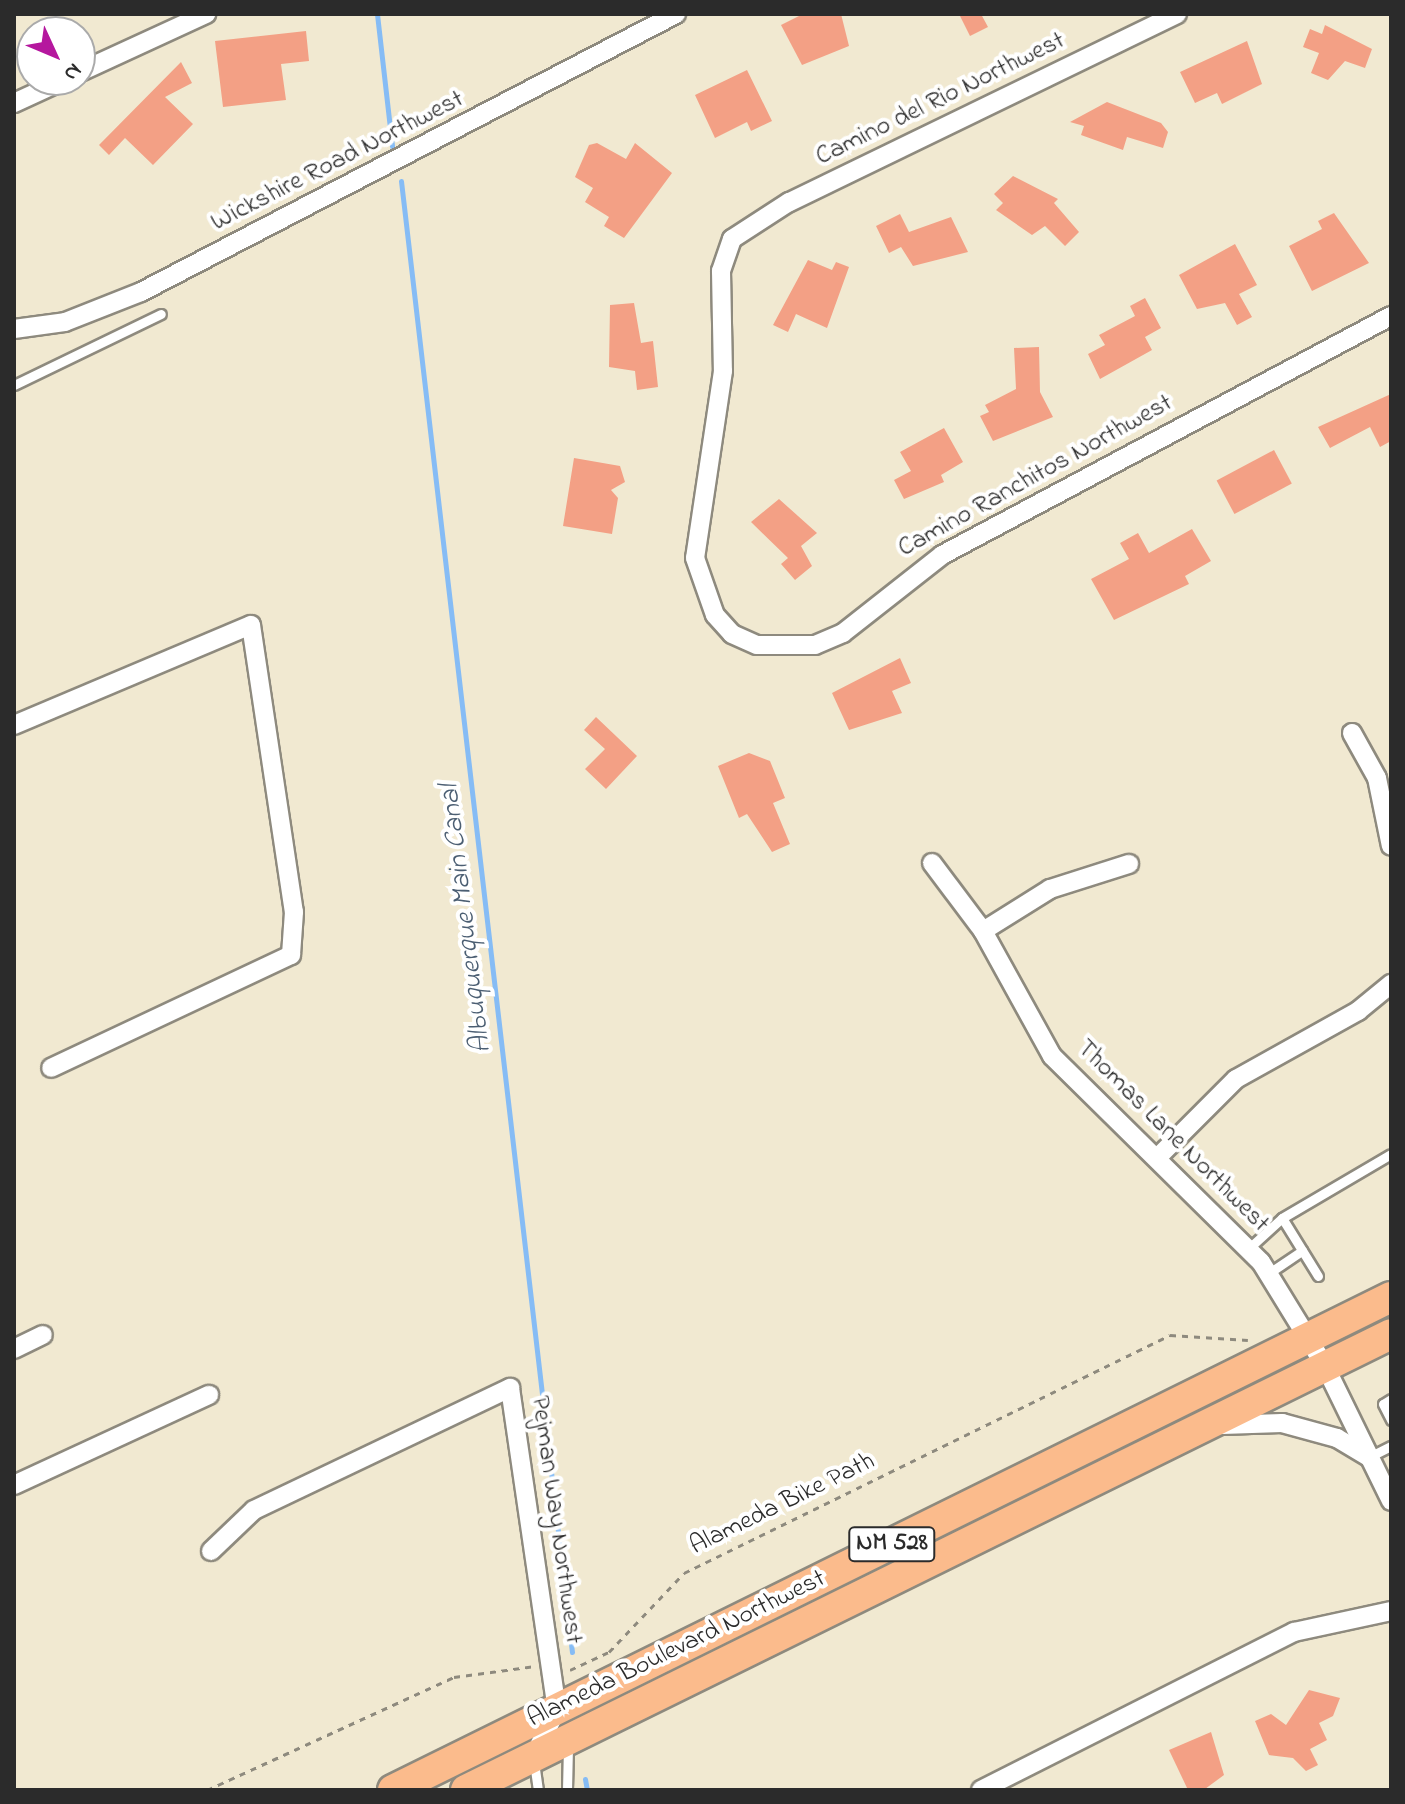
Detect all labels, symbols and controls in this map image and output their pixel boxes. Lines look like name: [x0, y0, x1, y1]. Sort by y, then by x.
north arrow: [16, 16, 96, 96]
street label: Camino del Rio Northwest: [811, 26, 1071, 174]
text: N: [55, 55, 89, 88]
street label: Wickshire Road Northwest: [206, 85, 470, 239]
street label: Camino Ranchitos Northwest: [893, 389, 1179, 565]
water label: Albuquerque Main Canal: [434, 783, 500, 1055]
street label: Thomas Lane Northwest: [1069, 1034, 1275, 1240]
street label: Pejman Way Northwest: [522, 1394, 588, 1646]
street label: Alameda Bike Path: [686, 1447, 880, 1563]
road number: NM 528: [848, 1524, 936, 1564]
street label: Alameda Boulevard Northwest: [523, 1564, 831, 1736]

